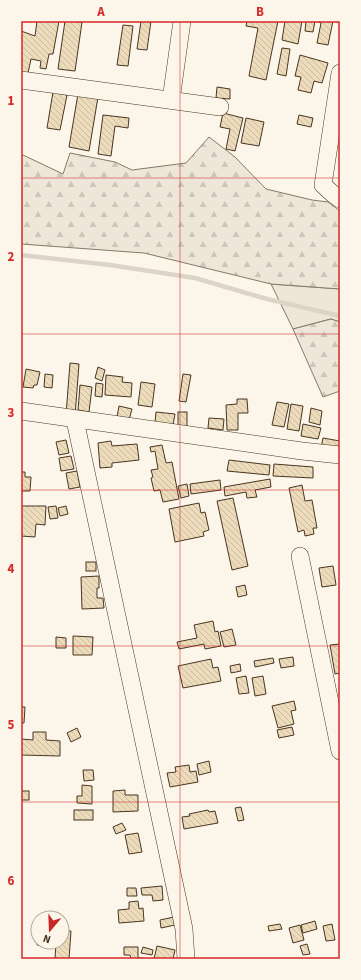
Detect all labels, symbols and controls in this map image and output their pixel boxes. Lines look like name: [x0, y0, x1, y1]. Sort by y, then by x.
text: A: [96, 3, 105, 21]
text: B: [256, 3, 264, 21]
text: 1: [8, 92, 15, 110]
text: 2: [8, 248, 15, 266]
text: 3: [8, 404, 15, 422]
text: 4: [8, 560, 15, 578]
text: 5: [8, 716, 15, 734]
text: 6: [8, 872, 15, 890]
north arrow: [30, 910, 70, 950]
text: N: [41, 931, 53, 947]

